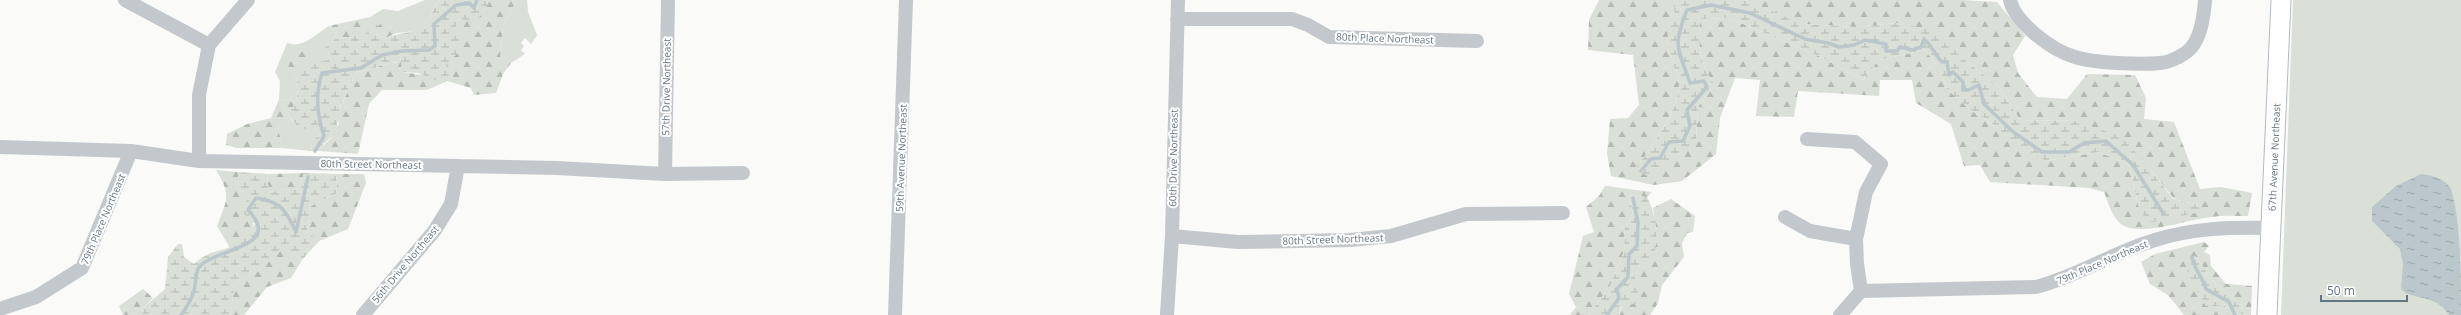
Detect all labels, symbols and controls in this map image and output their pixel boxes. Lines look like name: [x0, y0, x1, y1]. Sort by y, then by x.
street label: 80th Place Northeast: [1336, 29, 1434, 47]
street label: 57th Drive Northeast: [658, 38, 674, 136]
street label: 67th Avenue Northeast: [2265, 102, 2283, 211]
street label: 59th Avenue Northeast: [892, 103, 910, 212]
street label: 60th Drive Northeast: [1165, 109, 1181, 207]
street label: 80th Street Northeast: [320, 156, 422, 172]
street label: 79th Place Northeast: [77, 171, 129, 267]
street label: 56th Drive Northeast: [368, 222, 442, 306]
street label: 80th Street Northeast: [1282, 230, 1384, 248]
street label: 79th Place Northeast: [2054, 236, 2150, 288]
scale bar: [2321, 277, 2407, 303]
text: 50 m: [2327, 282, 2355, 299]

